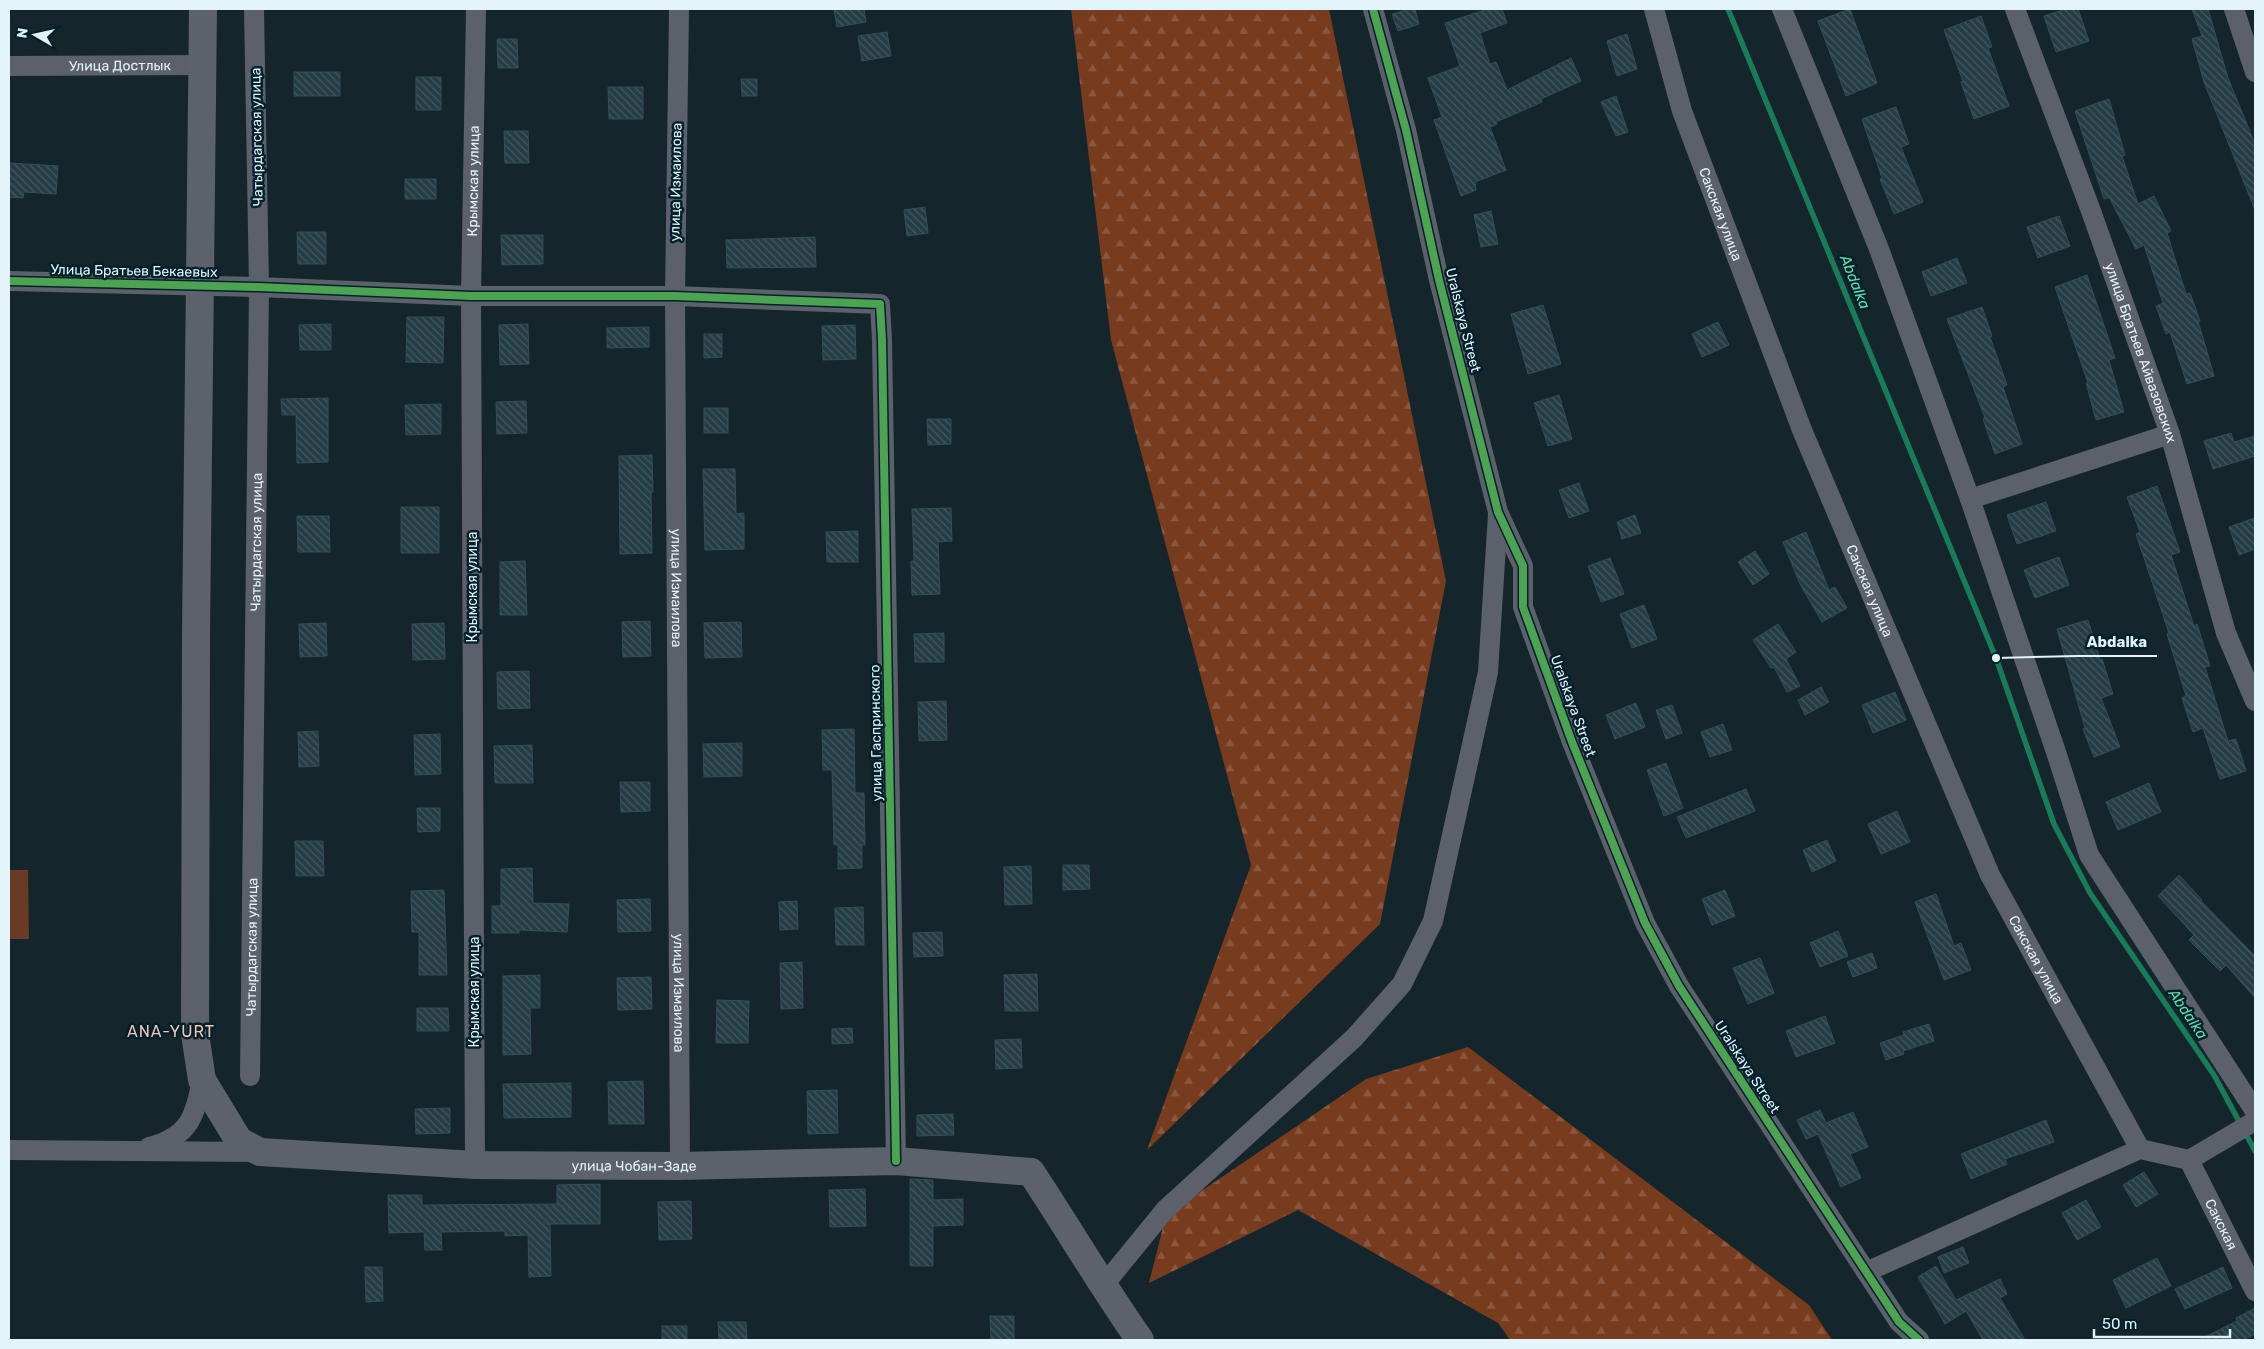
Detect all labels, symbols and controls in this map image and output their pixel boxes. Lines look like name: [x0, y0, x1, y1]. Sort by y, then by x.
north arrow: [10, 10, 60, 60]
text: N: [13, 27, 32, 39]
street label: Улица Достлык: [69, 57, 172, 74]
street label: Чатырдагская улица: [247, 68, 267, 206]
street label: улица Измаилова: [666, 122, 686, 242]
street label: Крымская улица: [464, 125, 482, 237]
street label: Сакская улица: [1695, 165, 1746, 263]
water label: Abdalka: [1836, 251, 1874, 312]
street label: улица Братьев Айвазовских: [2101, 260, 2181, 445]
street label: Улица Братьев Бекаевых: [50, 261, 218, 281]
street label: Uralskaya Street: [1442, 266, 1484, 374]
street label: Чатырдагская улица: [247, 473, 265, 611]
street label: улица Измаилова: [668, 528, 686, 647]
street label: Крымская улица: [464, 531, 481, 643]
street label: Сакская улица: [1843, 542, 1897, 639]
callout: Abdalka: [2077, 626, 2157, 656]
text: Abdalka: [2087, 633, 2147, 651]
street label: Uralskaya Street: [1547, 653, 1599, 760]
street label: улица Гаспринского: [866, 664, 886, 802]
street label: Чатырдагская улица: [242, 878, 261, 1016]
street label: Сакская улица: [2005, 912, 2067, 1007]
street label: улица Измаилова: [670, 933, 688, 1052]
street label: Крымская улица: [466, 936, 483, 1048]
water label: Abdalka: [2164, 985, 2211, 1043]
street label: Uralskaya Street: [1711, 1017, 1784, 1117]
district label: ANA-YURT: [127, 1022, 215, 1041]
street label: улица Чобан-Заде: [572, 1157, 697, 1175]
street label: Сакская: [2201, 1196, 2241, 1253]
scale bar: [2094, 1306, 2230, 1338]
text: 50 m: [2102, 1315, 2137, 1333]

